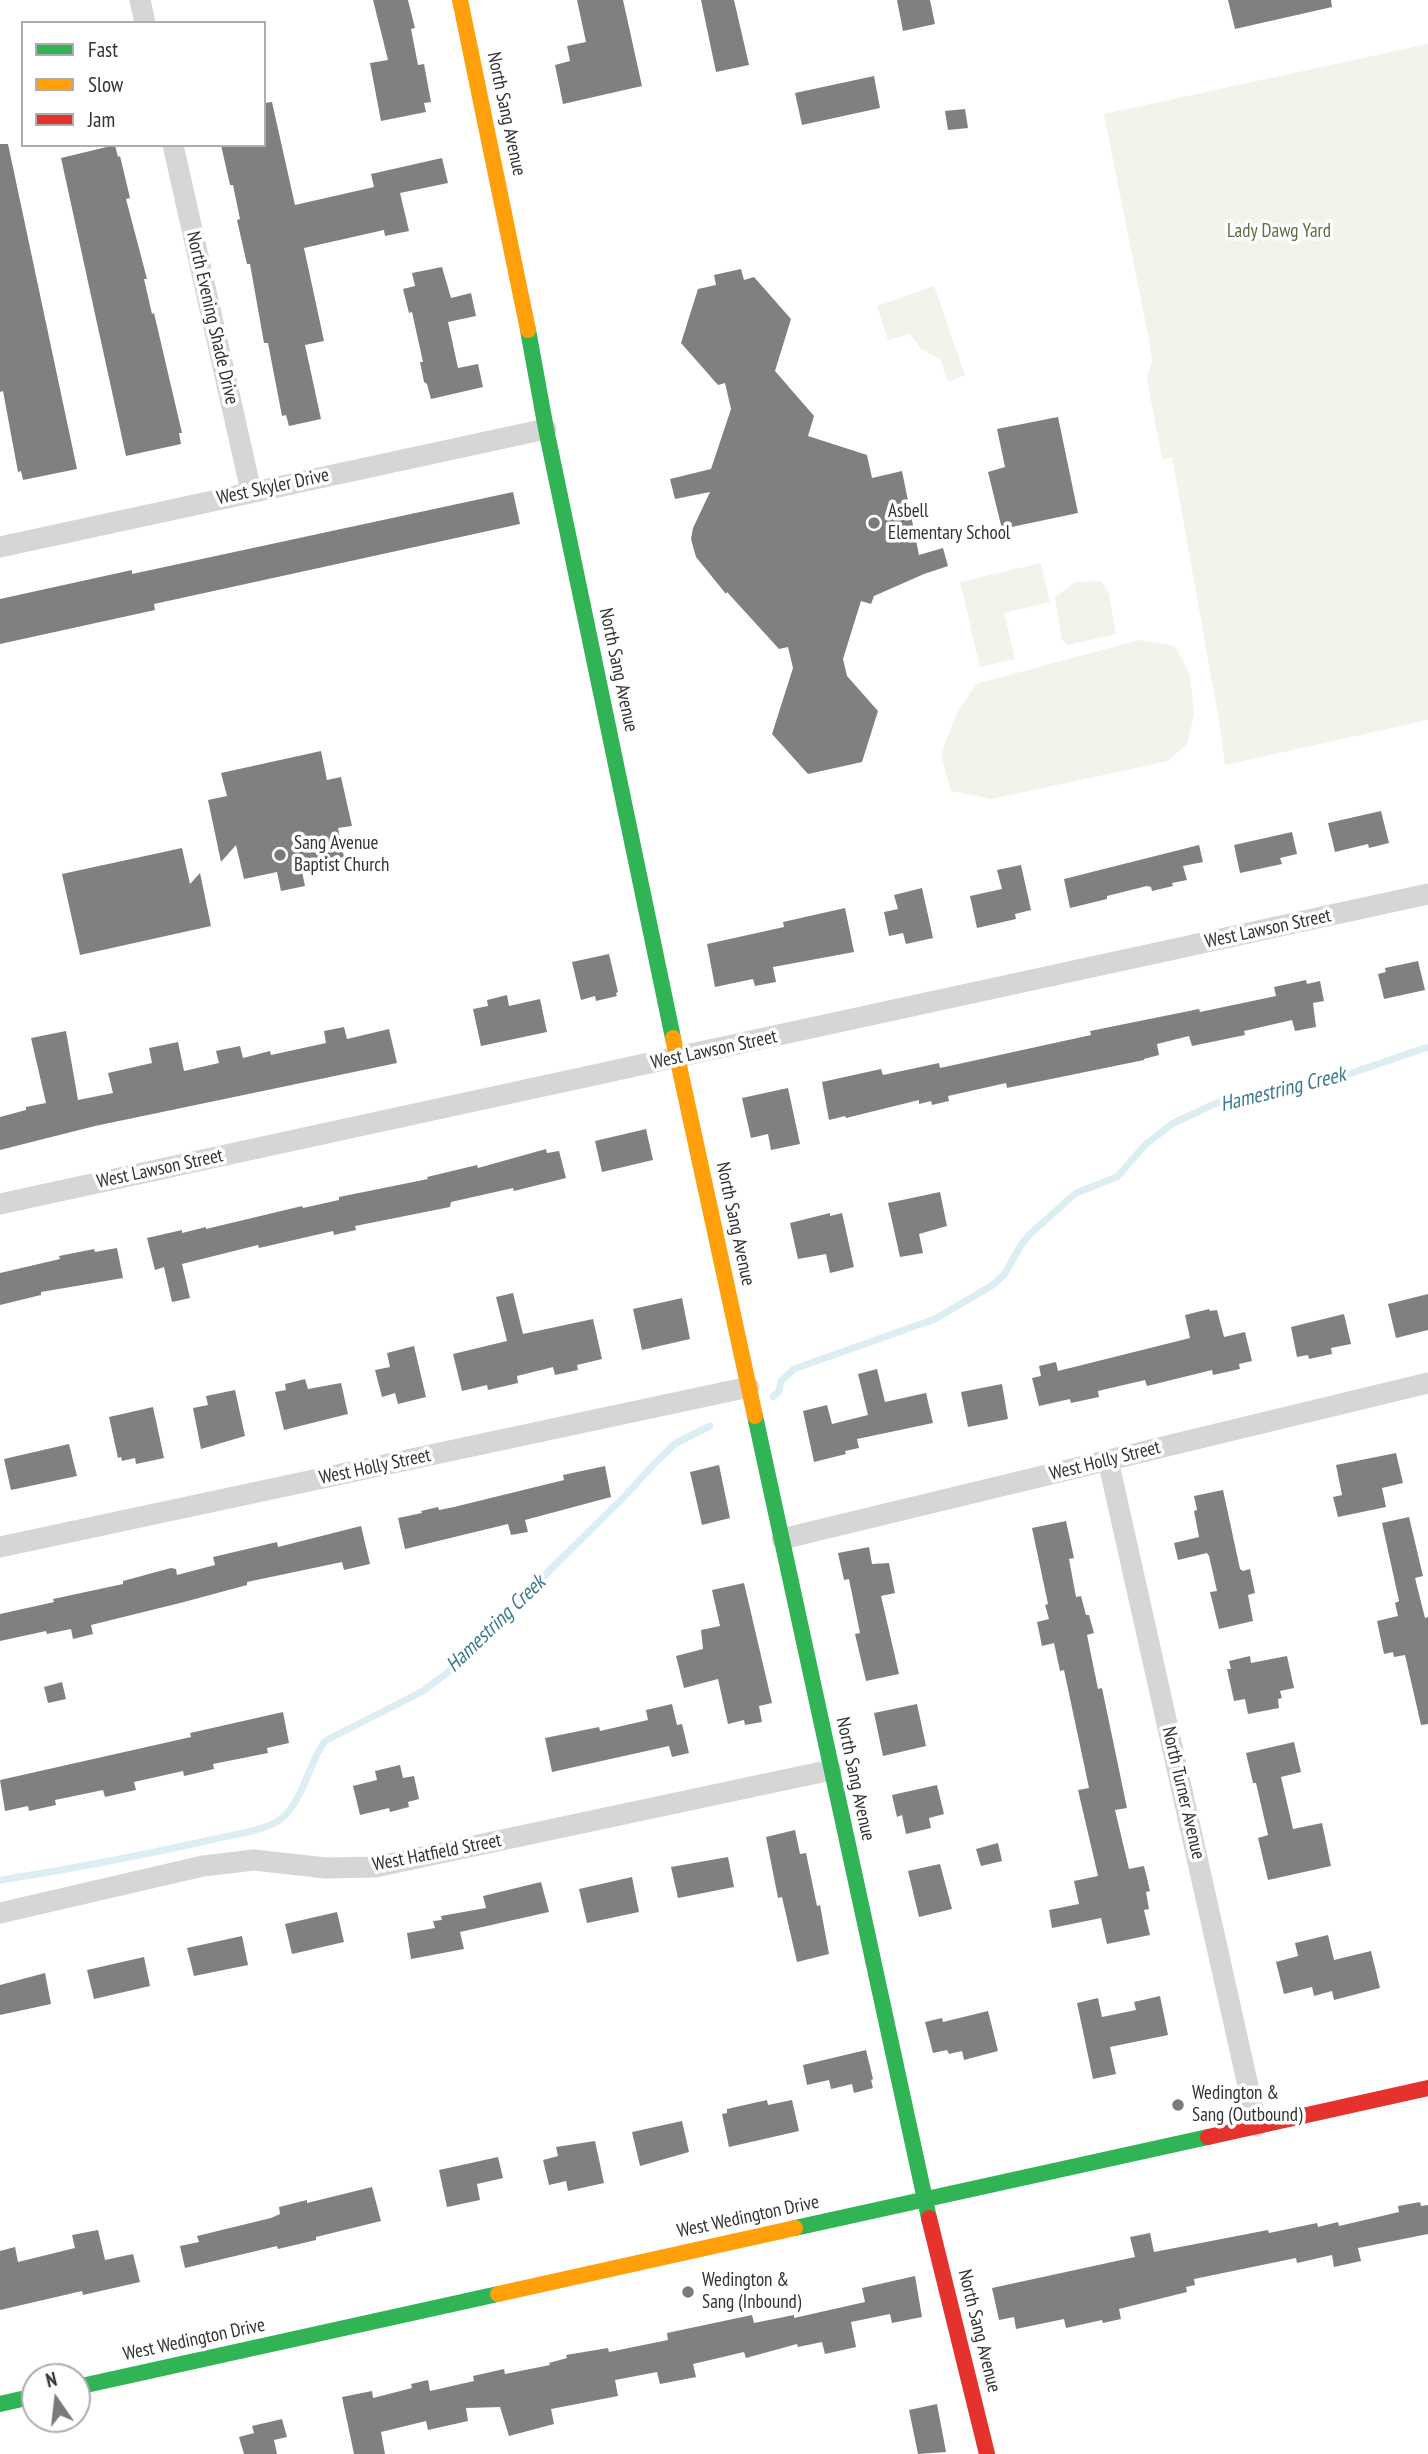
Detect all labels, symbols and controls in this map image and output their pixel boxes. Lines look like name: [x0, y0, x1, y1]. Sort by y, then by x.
legend: [21, 21, 266, 147]
text: Fast: [88, 36, 118, 63]
street label: North Sang Avenue: [482, 50, 530, 178]
text: Slow: [88, 71, 123, 98]
text: Jam: [88, 106, 115, 133]
park label: Lady Dawg Yard: [1227, 221, 1331, 243]
street label: North Evening Shade Drive: [181, 229, 243, 407]
street label: West Skyler Drive: [215, 464, 331, 510]
place label: Asbell Elementary School: [888, 501, 1010, 545]
marker: Asbell Elementary School: [866, 515, 882, 531]
street label: North Sang Avenue: [594, 606, 642, 734]
place label: Sang Avenue Baptist Church: [294, 833, 389, 877]
marker: Sang Avenue Baptist Church: [272, 847, 288, 863]
street label: West Lawson Street: [1203, 905, 1333, 953]
street label: West Lawson Street: [649, 1026, 779, 1074]
water label: Hamestring Creek: [1218, 1062, 1348, 1118]
street label: West Lawson Street: [95, 1145, 225, 1193]
street label: North Sang Avenue: [711, 1160, 759, 1288]
street label: West Holly Street: [1047, 1436, 1163, 1486]
street label: West Holly Street: [317, 1444, 433, 1490]
water label: Hamestring Creek: [441, 1570, 551, 1678]
street label: North Sang Avenue: [831, 1715, 879, 1843]
street label: North Turner Avenue: [1157, 1724, 1209, 1862]
street label: West Hatfield Street: [371, 1829, 503, 1877]
place label: Wedington & Sang (Outbound): [1192, 2083, 1302, 2127]
marker: Wedington & Sang (Outbound): [1170, 2097, 1186, 2113]
street label: West Wedington Drive: [675, 2191, 821, 2243]
street label: North Sang Avenue: [953, 2267, 1005, 2395]
place label: Wedington & Sang (Inbound): [702, 2270, 801, 2314]
marker: Wedington & Sang (Inbound): [680, 2284, 696, 2300]
street label: West Wedington Drive: [121, 2314, 267, 2366]
north arrow: [21, 2363, 91, 2433]
text: N: [44, 2367, 59, 2392]

